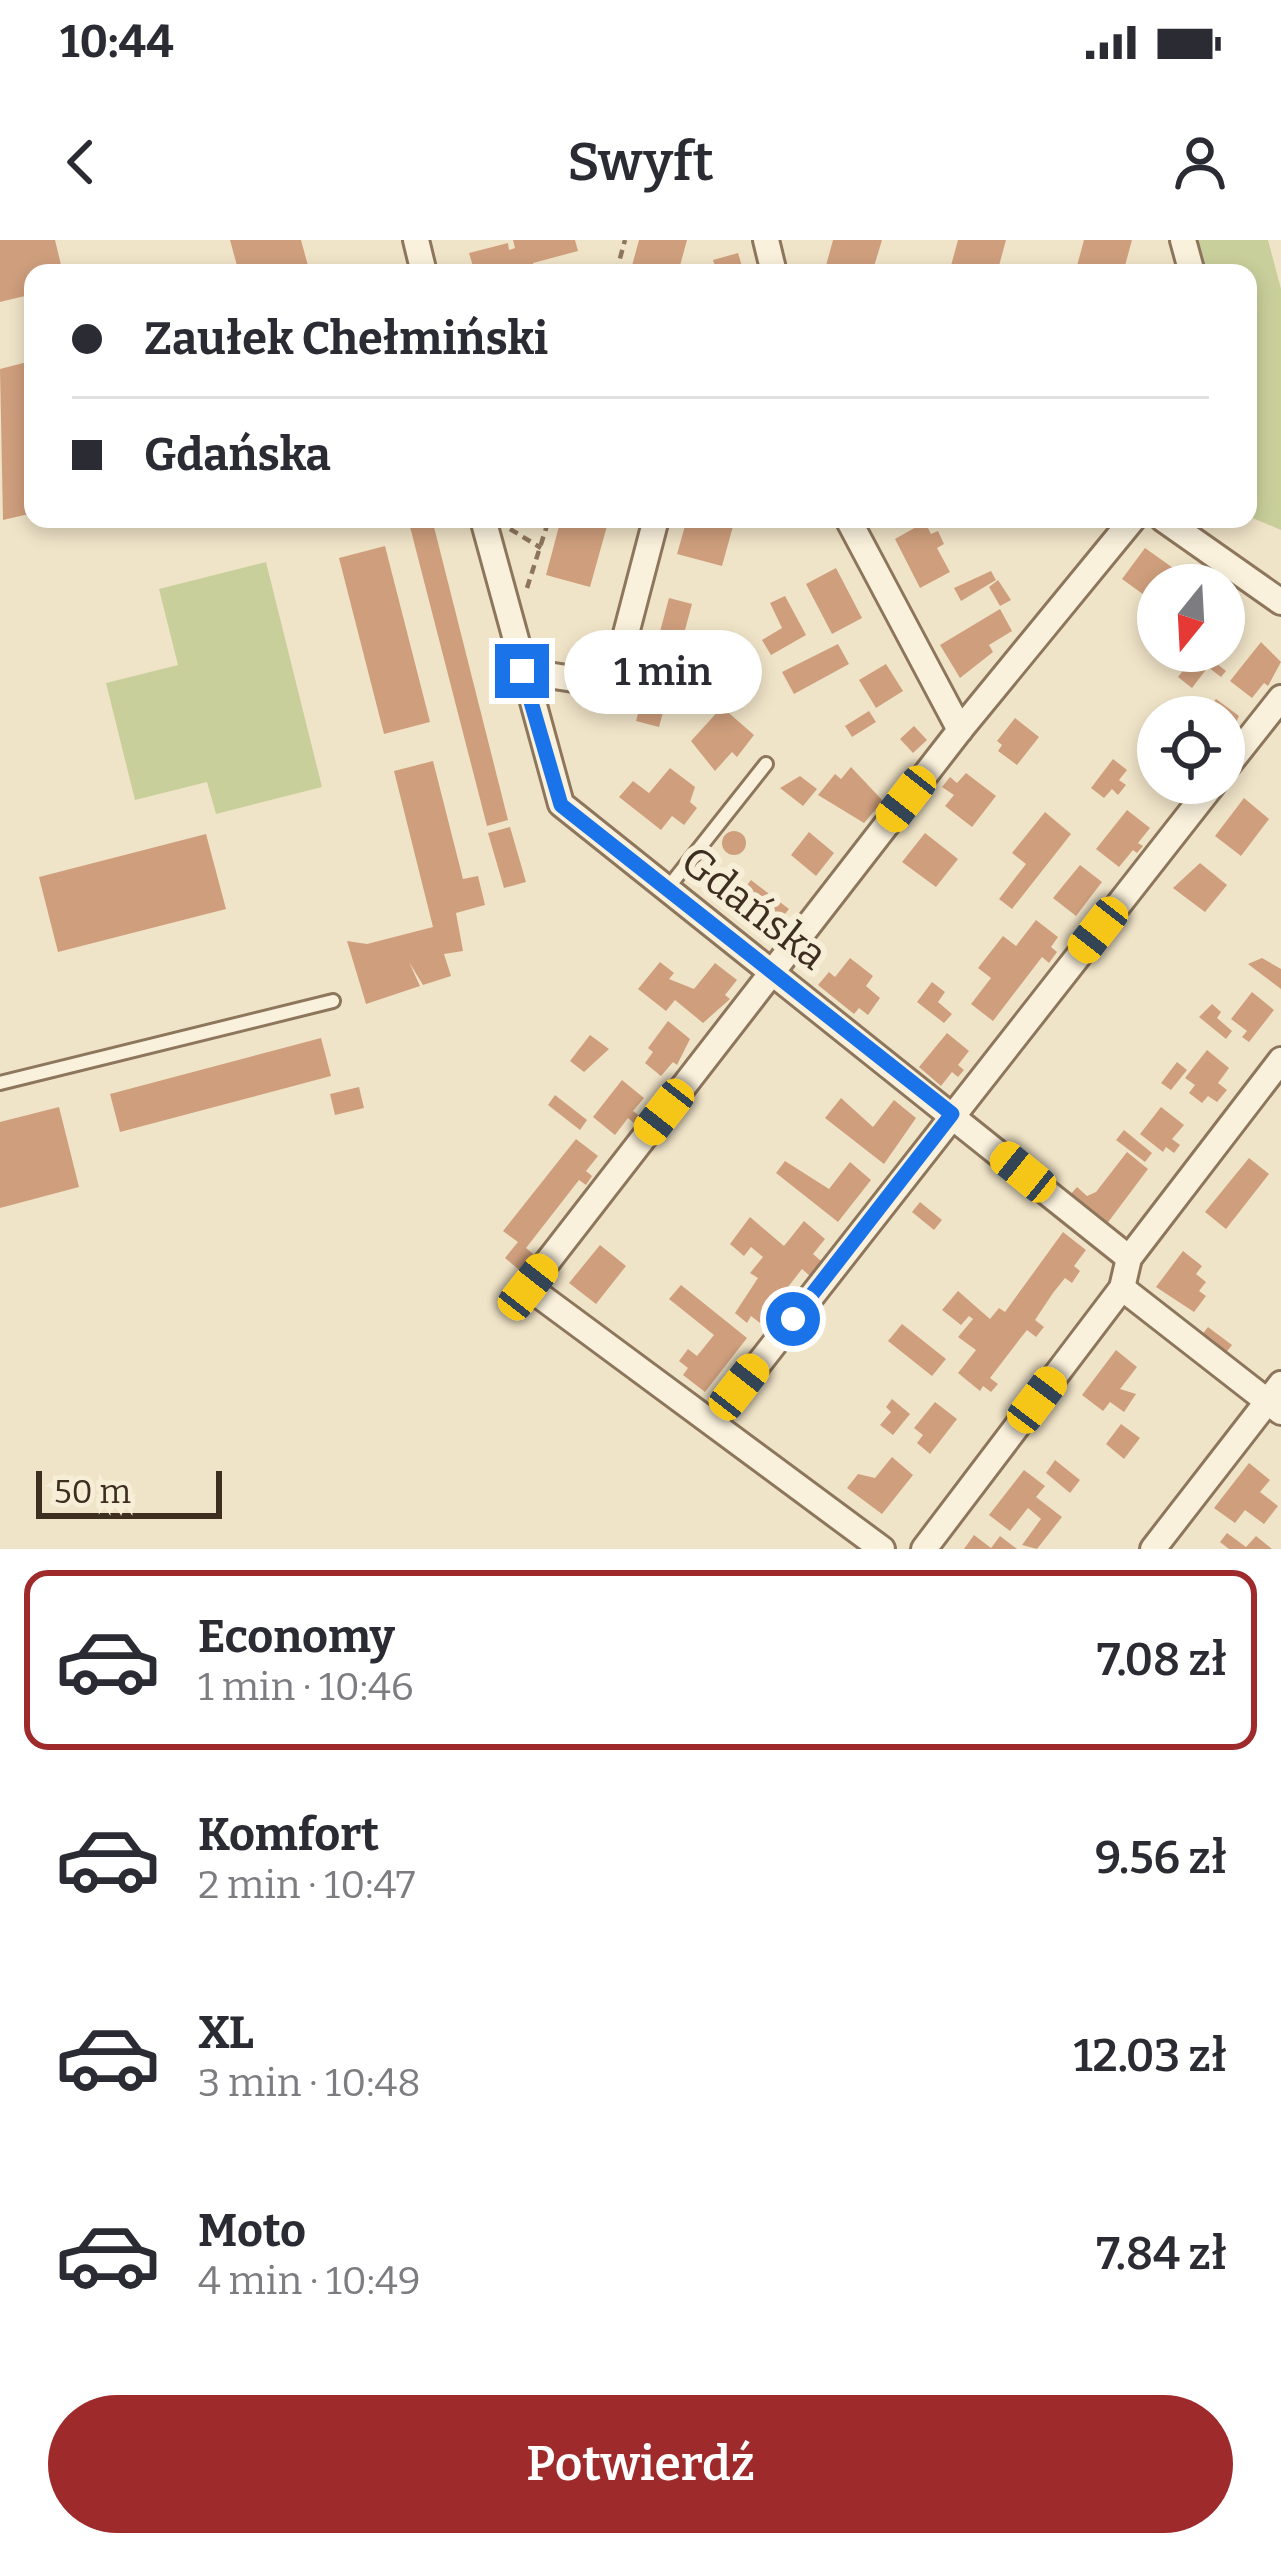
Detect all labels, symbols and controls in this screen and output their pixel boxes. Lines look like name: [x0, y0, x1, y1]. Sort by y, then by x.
text: 10:44: [60, 15, 174, 69]
icon: back: [48, 129, 114, 195]
icon: person: [1167, 129, 1233, 195]
text: Swyft: [567, 130, 714, 194]
text: Zaułek Chełmiński: [144, 312, 548, 366]
text: Gdańska: [144, 428, 331, 482]
north arrow: [1137, 564, 1245, 672]
map controls: [1137, 564, 1245, 804]
callout: 1 min: [564, 629, 762, 713]
route end: [495, 644, 549, 698]
text: 1 min: [614, 649, 712, 695]
button: locate: [1137, 696, 1245, 804]
car: [870, 760, 942, 838]
street label: Gdańska: [671, 836, 837, 980]
car: [1062, 891, 1134, 969]
car: [628, 1073, 700, 1151]
car: [984, 1135, 1062, 1209]
car: [492, 1248, 564, 1326]
route start: [766, 1292, 820, 1346]
car: [703, 1348, 775, 1426]
car: [1001, 1360, 1073, 1440]
scale bar: [36, 1465, 222, 1518]
text: 50 m: [54, 1472, 131, 1512]
icon: car: [54, 1606, 162, 1714]
text: Economy: [198, 1610, 395, 1664]
text: 7.08 zł: [1097, 1633, 1227, 1687]
text: 1 min · 10:46: [198, 1664, 414, 1710]
icon: car: [54, 1804, 162, 1912]
text: Komfort: [198, 1808, 379, 1862]
text: 9.56 zł: [1095, 1831, 1227, 1885]
text: 2 min · 10:47: [198, 1862, 415, 1908]
icon: car: [54, 2002, 162, 2110]
text: XL: [198, 2006, 254, 2060]
text: 12.03 zł: [1074, 2029, 1227, 2083]
text: 3 min · 10:48: [198, 2060, 421, 2106]
icon: car: [54, 2200, 162, 2308]
text: Moto: [198, 2204, 306, 2258]
text: 7.84 zł: [1096, 2227, 1227, 2281]
text: 4 min · 10:49: [198, 2258, 421, 2304]
button: Potwierdź: [48, 2395, 1233, 2533]

